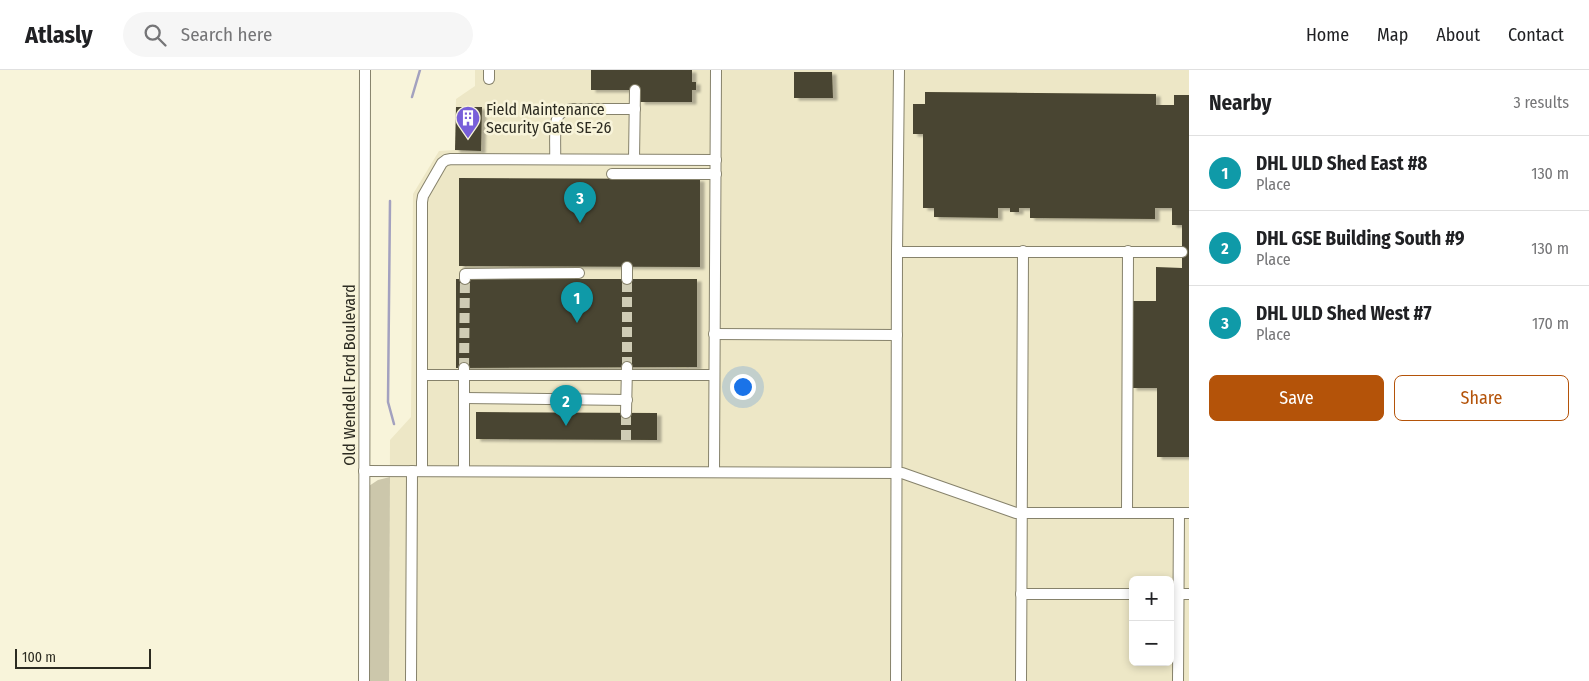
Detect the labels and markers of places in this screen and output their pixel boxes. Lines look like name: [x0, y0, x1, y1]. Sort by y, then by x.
place label: Field Maintenance Security Gate SE-26: [486, 100, 611, 137]
building icon: Field Maintenance Security Gate SE-26: [455, 105, 481, 139]
pin: 3: [564, 182, 596, 223]
pin: 1: [561, 282, 593, 323]
pin: 2: [550, 385, 582, 426]

